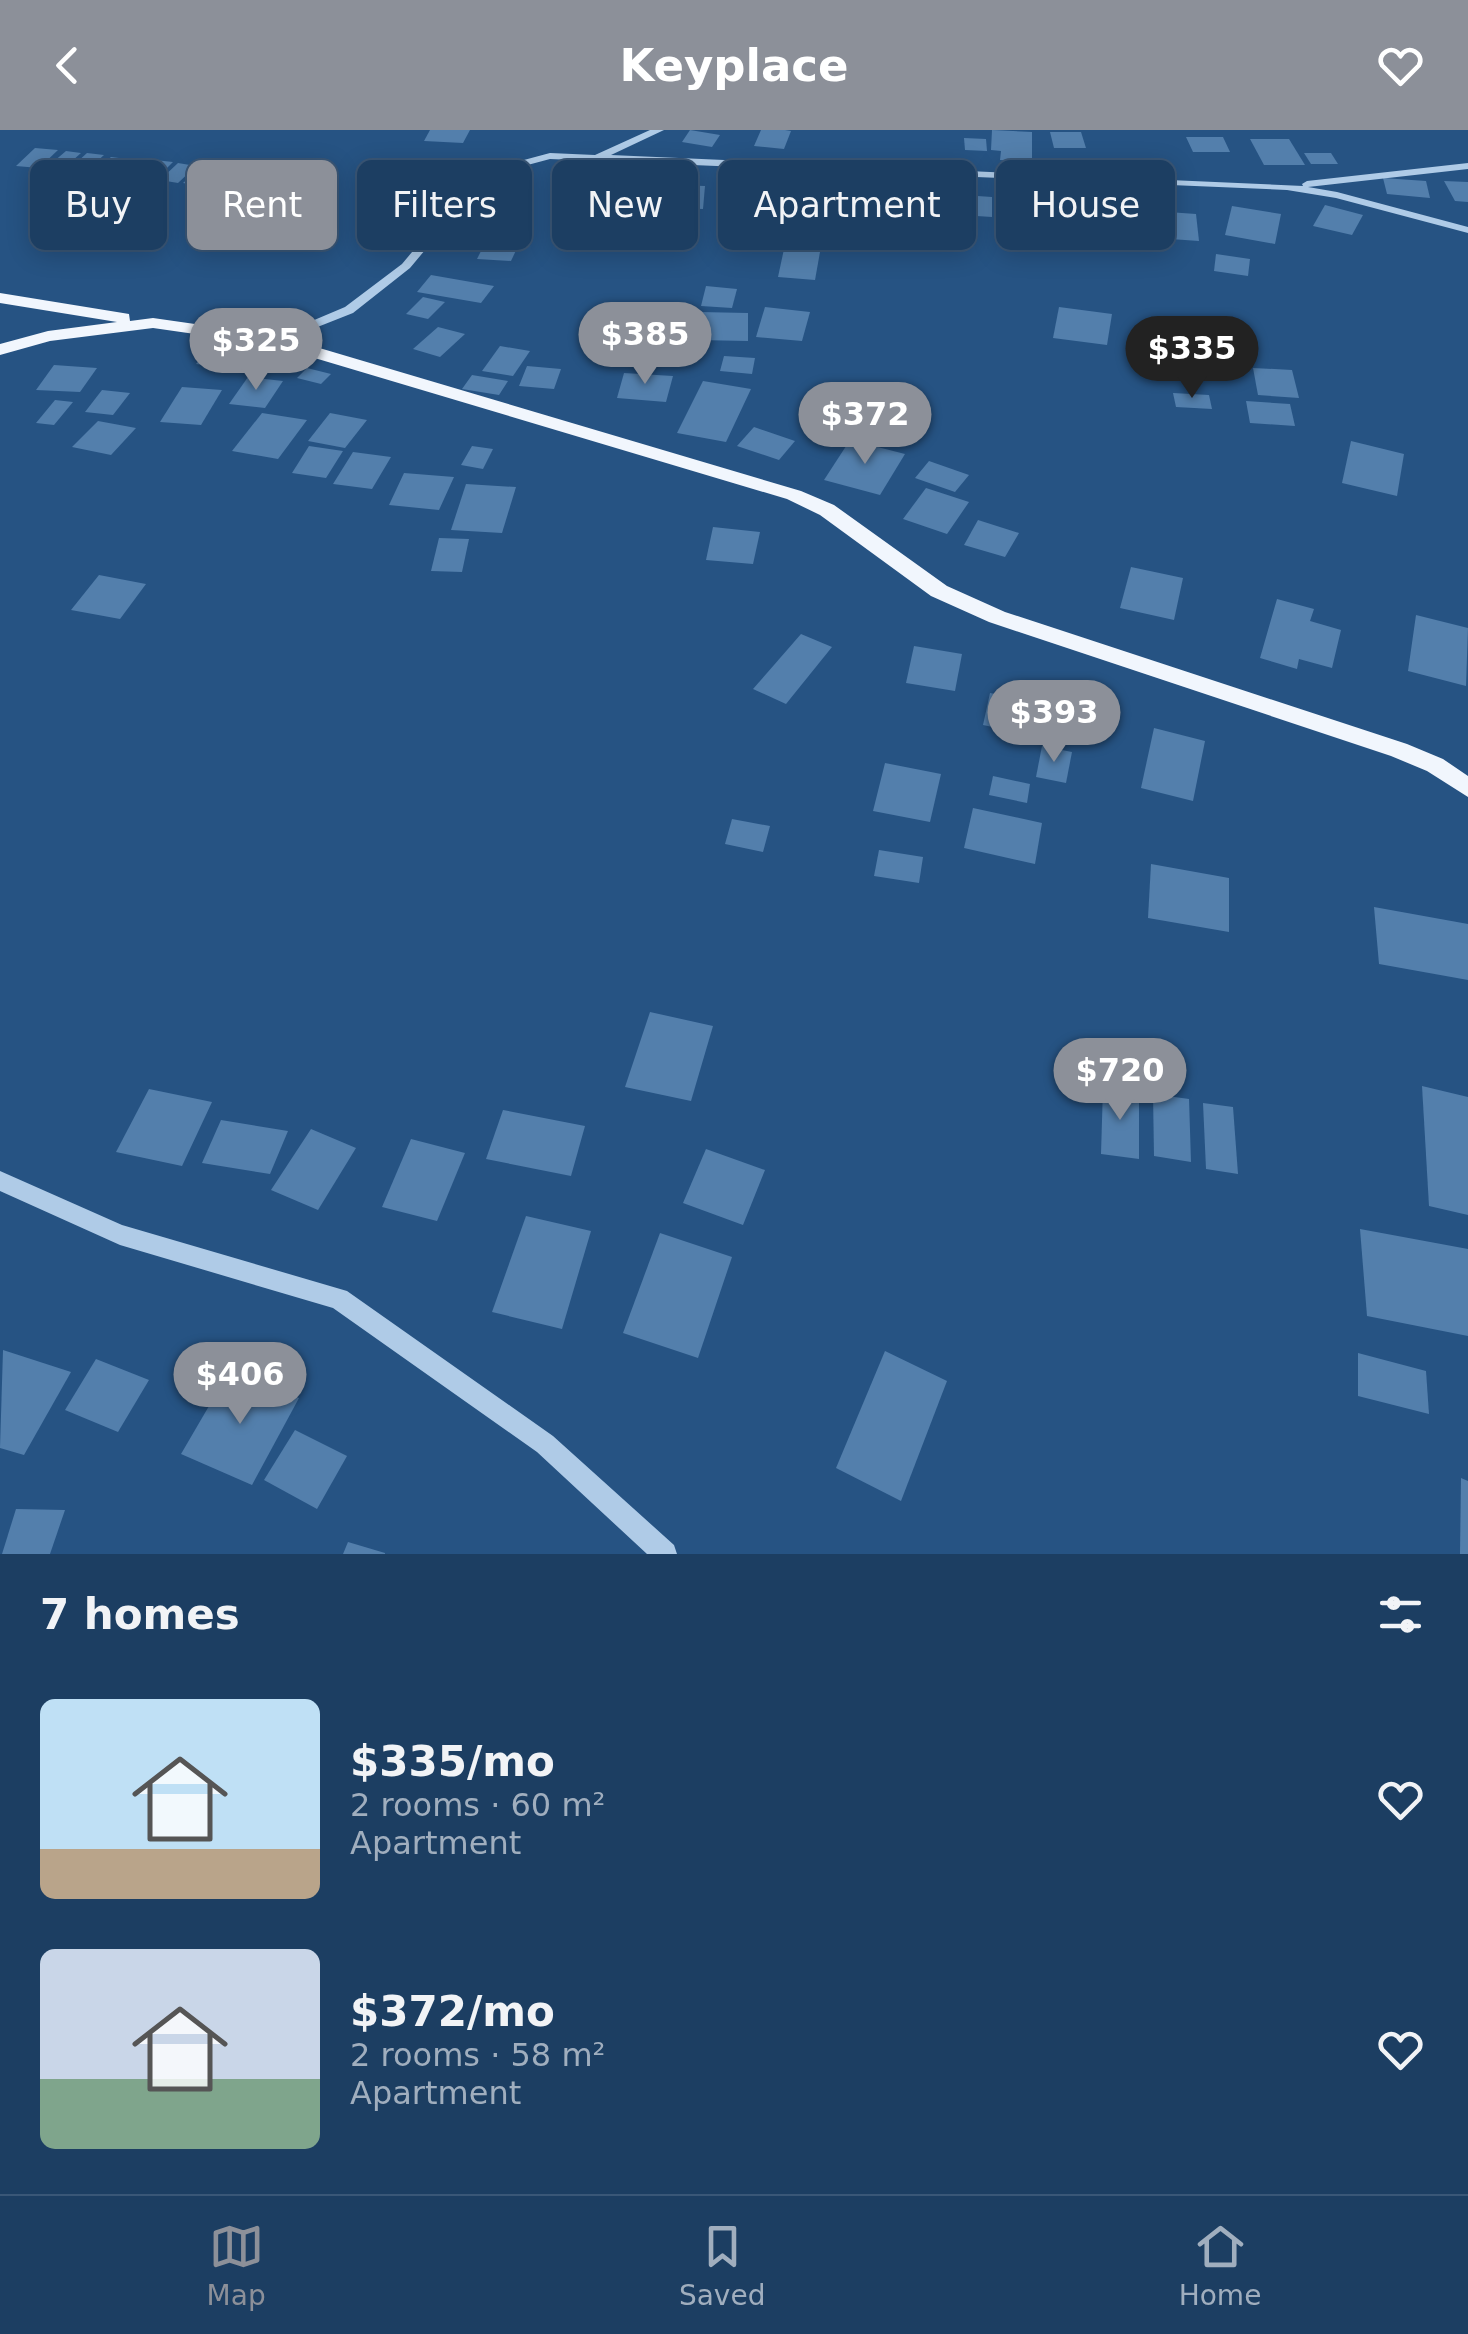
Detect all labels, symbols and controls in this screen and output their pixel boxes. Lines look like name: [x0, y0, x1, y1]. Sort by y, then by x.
icon: back: [40, 38, 95, 93]
icon: heart: [1373, 38, 1428, 93]
text: Keyplace: [619, 39, 849, 92]
chip: Buy: [30, 160, 167, 250]
chip: Rent: [187, 160, 337, 250]
chip: Filters: [357, 160, 532, 250]
chip: New: [552, 160, 698, 250]
chip: Apartment: [718, 160, 976, 250]
chip: House: [996, 160, 1175, 250]
pin: $385: [586, 302, 704, 387]
pin: $325: [197, 308, 315, 393]
text: $385: [600, 315, 690, 353]
pin: $335: [1133, 316, 1251, 401]
text: $325: [211, 321, 301, 359]
text: $335: [1147, 329, 1237, 367]
pin: $372: [806, 382, 924, 467]
text: $372: [820, 395, 910, 433]
pin: $393: [995, 680, 1113, 765]
text: $393: [1009, 693, 1099, 731]
pin: $720: [1061, 1038, 1179, 1123]
text: $720: [1075, 1051, 1165, 1089]
pin: $406: [181, 1342, 299, 1427]
text: $406: [195, 1355, 285, 1393]
icon: filters: [1373, 1587, 1428, 1642]
text: 7 homes: [40, 1590, 240, 1639]
text: $335/mo: [350, 1737, 555, 1786]
icon: home: [120, 1739, 240, 1859]
icon: heart: [1373, 1772, 1428, 1827]
text: 2 rooms · 60 m²: [350, 1786, 605, 1824]
text: Apartment: [350, 1824, 521, 1862]
text: $372/mo: [350, 1987, 555, 2036]
icon: home: [120, 1989, 240, 2109]
icon: heart: [1373, 2022, 1428, 2077]
text: 2 rooms · 58 m²: [350, 2036, 605, 2074]
text: Apartment: [350, 2074, 521, 2112]
tab: Map: [207, 2219, 266, 2312]
tab: Saved: [679, 2219, 765, 2312]
tab: Home: [1179, 2219, 1261, 2312]

